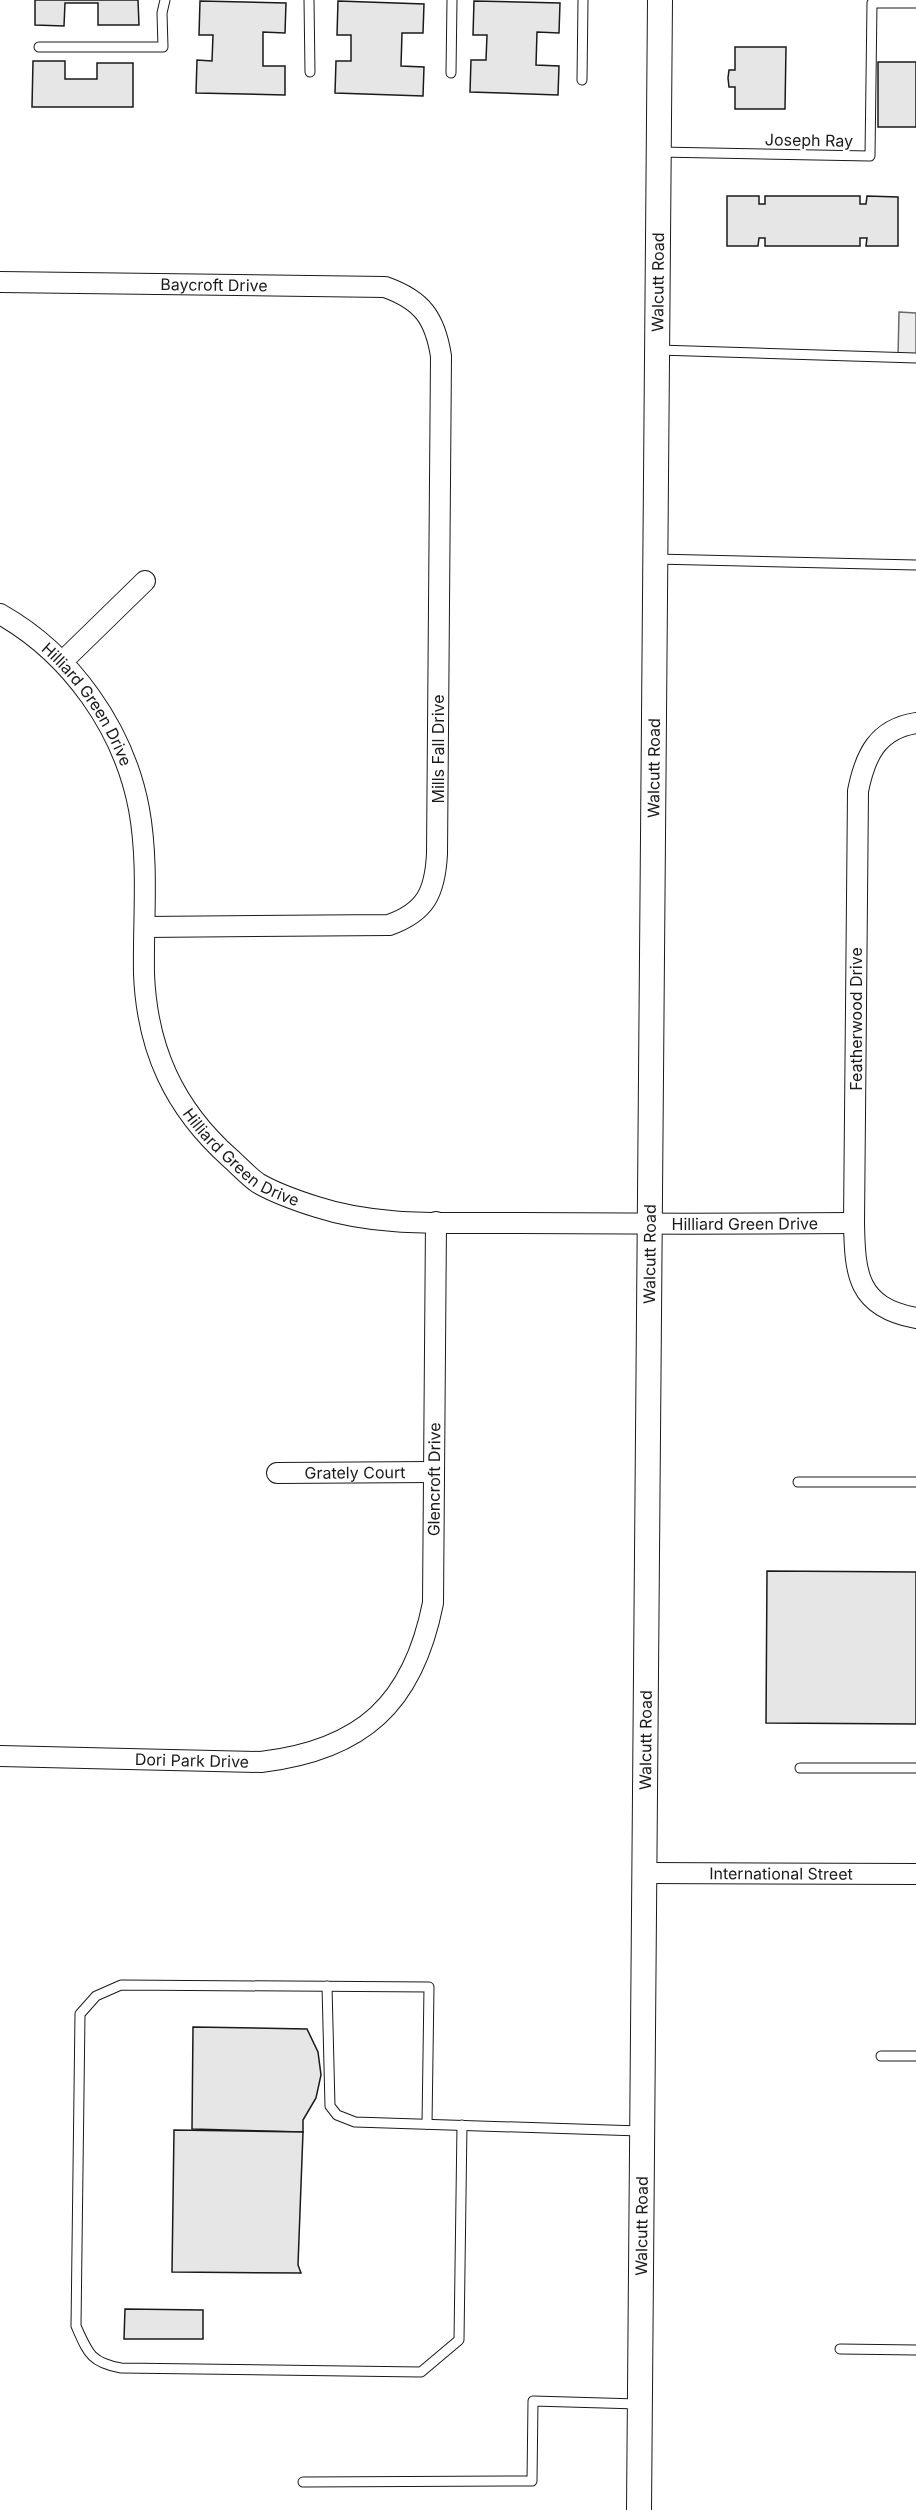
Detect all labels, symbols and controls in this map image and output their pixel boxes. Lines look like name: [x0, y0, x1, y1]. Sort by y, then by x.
street label: Joseph Ray: [765, 129, 853, 151]
street label: Walcutt Road: [647, 232, 668, 332]
street label: Baycroft Drive: [160, 274, 268, 295]
street label: Hilliard Green Drive: [38, 638, 136, 769]
street label: Mills Fall Drive: [428, 694, 448, 804]
street label: Walcutt Road: [643, 718, 664, 818]
street label: Featherwood Drive: [846, 947, 866, 1091]
street label: Hilliard Green Drive: [179, 1104, 302, 1210]
street label: Walcutt Road: [639, 1204, 660, 1304]
street label: Hilliard Green Drive: [672, 1213, 818, 1234]
street label: Glencroft Drive: [424, 1422, 444, 1536]
street label: Grately Court: [304, 1462, 406, 1483]
street label: Walcutt Road: [635, 1690, 656, 1790]
street label: Dori Park Drive: [135, 1749, 249, 1772]
street label: International Street: [709, 1863, 853, 1884]
street label: Walcutt Road: [631, 2176, 652, 2276]

